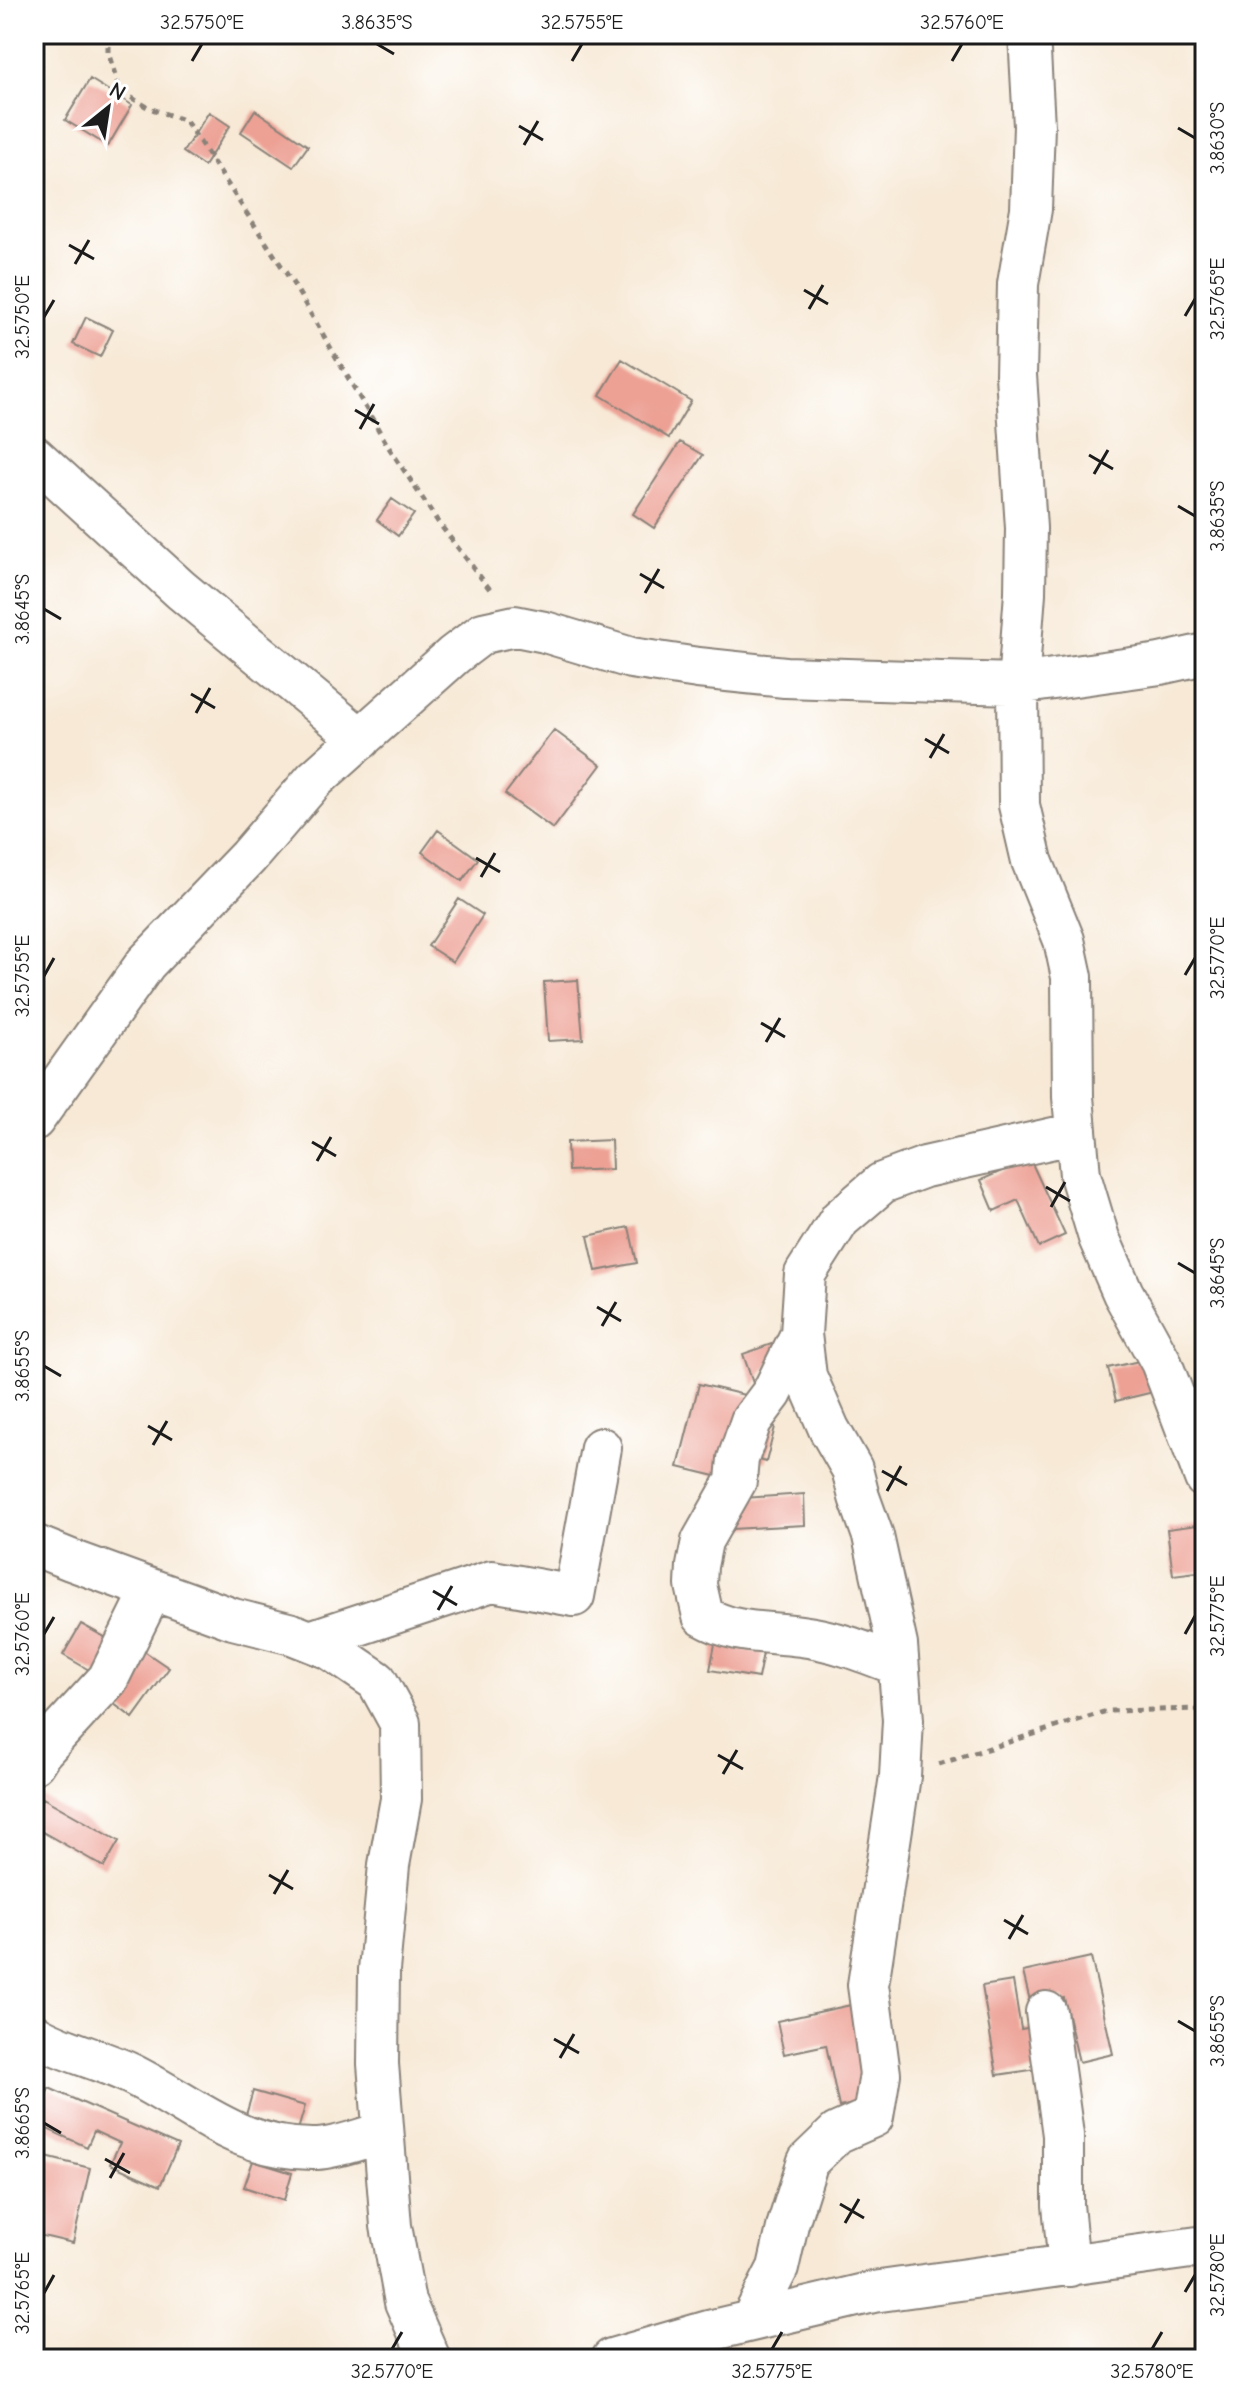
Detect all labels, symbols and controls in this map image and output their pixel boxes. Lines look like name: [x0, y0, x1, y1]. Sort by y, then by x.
text: 32.5750°E: [160, 11, 244, 34]
text: 3.8635°S: [341, 11, 413, 34]
text: 32.5755°E: [541, 11, 623, 34]
text: 32.5760°E: [920, 11, 1004, 34]
north arrow: [68, 68, 148, 148]
text: N: [105, 77, 130, 106]
text: 3.8630°S: [1206, 102, 1229, 174]
text: 32.5765°E: [1206, 258, 1229, 340]
text: 32.5750°E: [11, 275, 34, 359]
text: 3.8635°S: [1206, 480, 1229, 552]
text: 3.8645°S: [11, 574, 34, 644]
text: 32.5770°E: [1206, 917, 1229, 999]
text: 32.5755°E: [11, 935, 34, 1017]
text: 3.8645°S: [1206, 1238, 1229, 1308]
text: 3.8655°S: [11, 1330, 34, 1402]
text: 32.5775°E: [1206, 1575, 1229, 1657]
text: 32.5760°E: [11, 1592, 34, 1676]
text: 3.8655°S: [1206, 1995, 1229, 2067]
text: 3.8665°S: [11, 2087, 34, 2159]
text: 32.5780°E: [1206, 2233, 1229, 2317]
text: 32.5765°E: [11, 2252, 34, 2334]
text: 32.5770°E: [351, 2360, 433, 2383]
text: 32.5775°E: [731, 2360, 813, 2383]
text: 32.5780°E: [1110, 2360, 1194, 2383]

